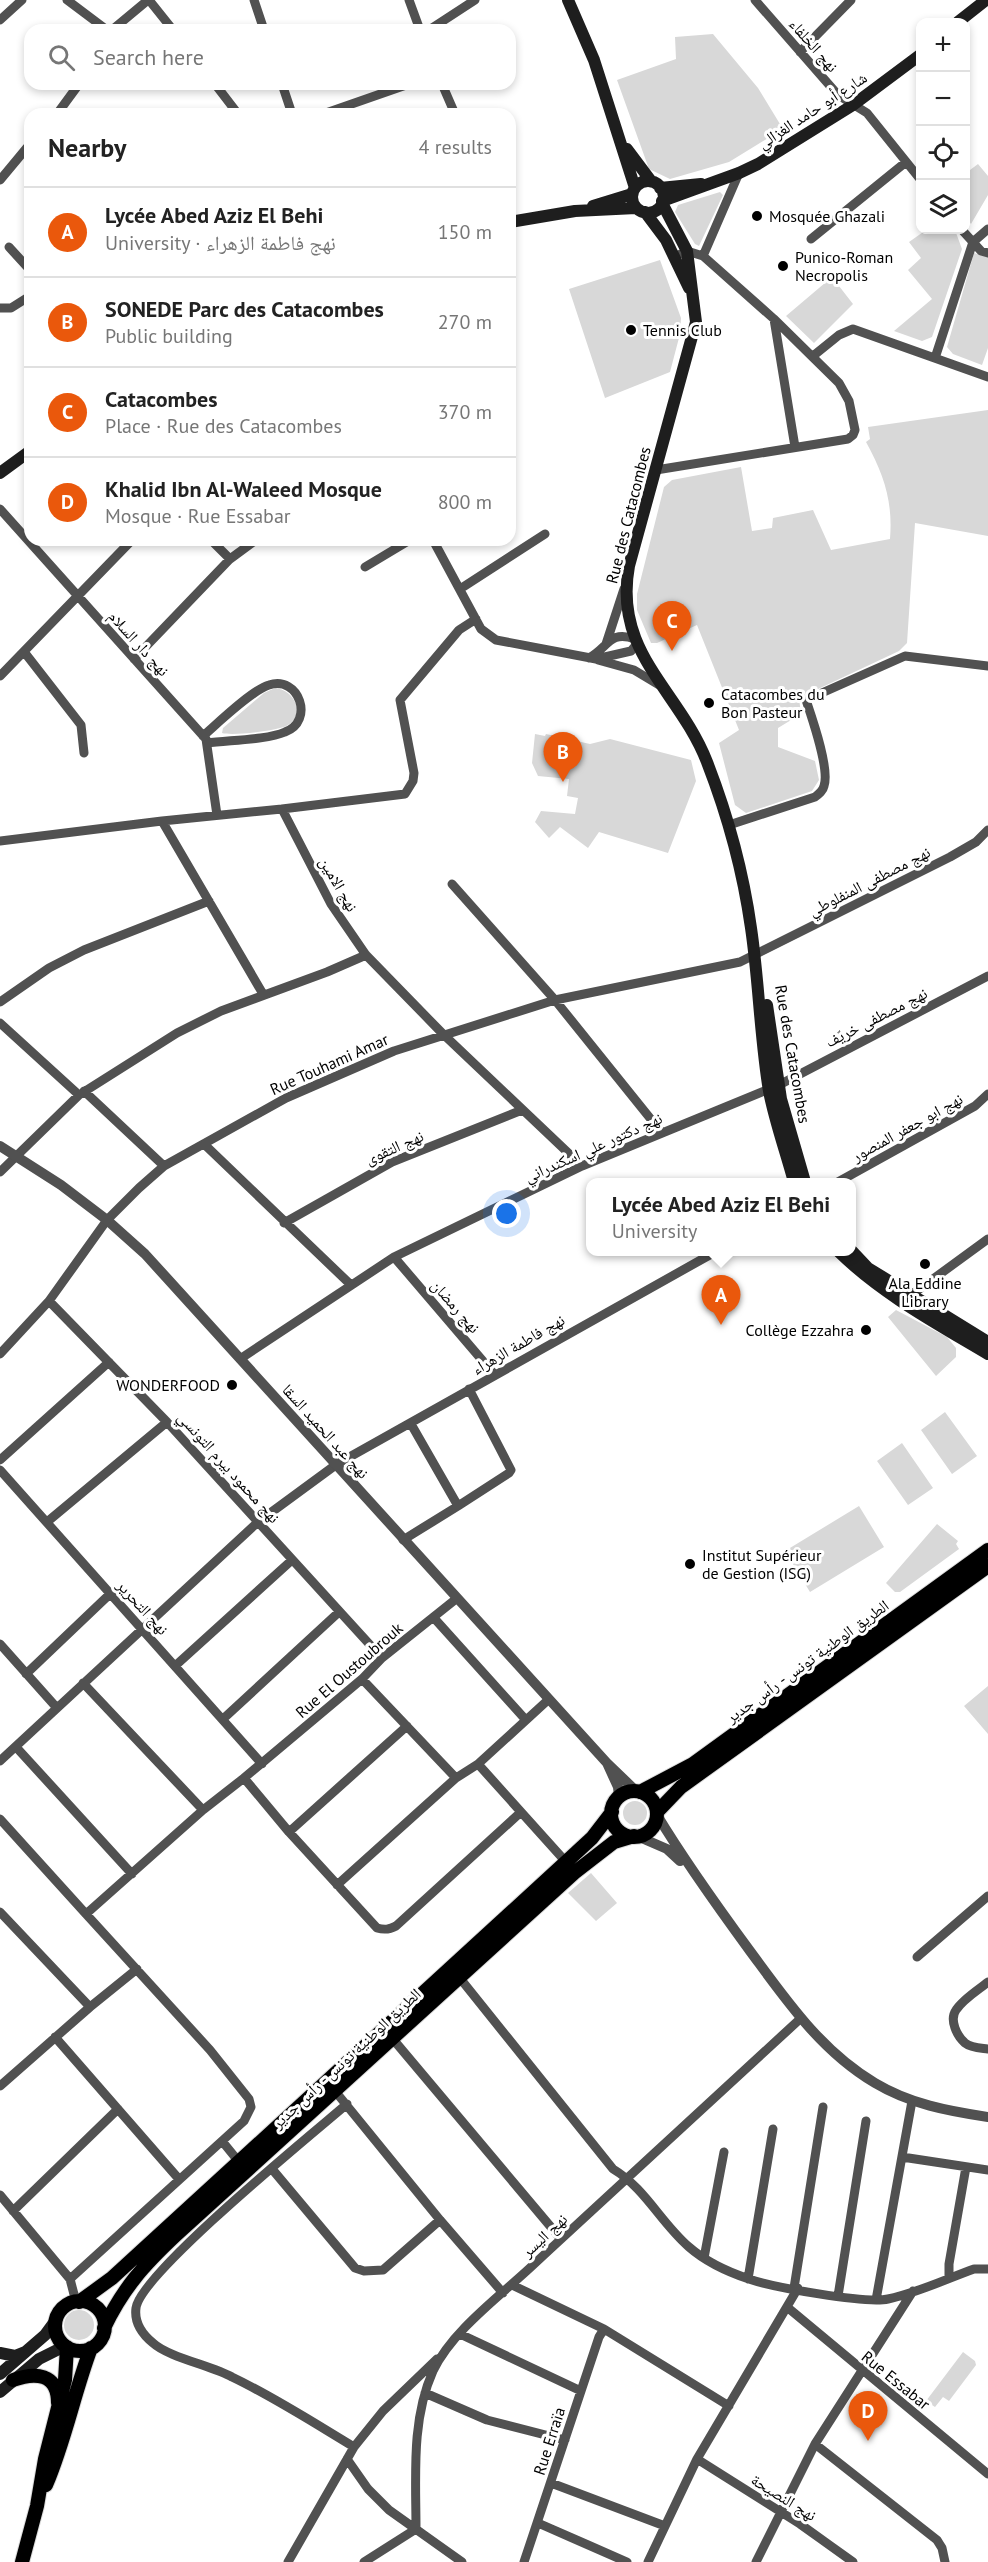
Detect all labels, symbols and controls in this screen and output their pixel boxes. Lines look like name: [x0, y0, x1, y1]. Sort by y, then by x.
street label: نهج الخلفاء: [785, 14, 843, 77]
map controls: [916, 18, 970, 234]
button: +: [916, 18, 970, 72]
search box: [24, 24, 516, 90]
icon: search: [45, 41, 78, 74]
text: Search here: [93, 43, 204, 71]
street label: شارع أبو حامد الغزالي: [754, 67, 872, 155]
button: −: [916, 72, 970, 126]
button: locate: [916, 126, 970, 180]
text: Nearby: [48, 131, 126, 164]
text: 4 results: [419, 134, 492, 160]
button: layers: [916, 180, 970, 234]
text: Lycée Abed Aziz El Behi: [105, 201, 323, 229]
place label: Mosquée Ghazali: [769, 206, 885, 226]
marker: Mosquée Ghazali: [750, 209, 764, 223]
text: A: [61, 219, 74, 245]
text: 150 m: [438, 219, 492, 245]
text: University · نهج فاطمة الزهراء: [105, 230, 336, 256]
place label: Punico-Roman Necropolis: [795, 247, 893, 285]
marker: Punico-Roman Necropolis: [776, 259, 790, 273]
text: SONEDE Parc des Catacombes: [105, 295, 384, 323]
text: B: [62, 309, 73, 335]
text: 270 m: [438, 309, 492, 335]
place label: Tennis Club: [643, 320, 722, 340]
text: Public building: [105, 323, 233, 349]
marker: Tennis Club: [624, 323, 638, 337]
text: Catacombes: [105, 385, 218, 413]
text: C: [62, 399, 73, 425]
text: 370 m: [438, 399, 492, 425]
text: Place · Rue des Catacombes: [105, 413, 342, 439]
street label: Rue des Catacombes: [601, 444, 655, 585]
text: Khalid Ibn Al-Waleed Mosque: [105, 475, 382, 503]
text: D: [61, 489, 74, 515]
text: 800 m: [438, 489, 492, 515]
text: Mosque · Rue Essabar: [105, 503, 291, 529]
pin: C: [652, 602, 692, 651]
street label: نهج دار السلام: [103, 606, 174, 681]
place label: Catacombes du Bon Pasteur: [721, 684, 825, 722]
marker: Catacombes du Bon Pasteur: [702, 696, 716, 710]
pin: B: [544, 732, 582, 782]
street label: نهج مصطفى المنفلوطي: [805, 842, 935, 923]
street label: نهج الامين: [314, 853, 363, 915]
street label: Rue des Catacombes: [771, 983, 815, 1125]
street label: نهج مصطفى خريّف: [822, 983, 931, 1052]
street label: Rue Touhami Amar: [267, 1029, 392, 1099]
street label: نهج ابو جعفر المنصور: [847, 1088, 966, 1167]
street label: نهج دكتور علي اسكندراني: [521, 1108, 666, 1189]
street label: نهج التقوى: [362, 1125, 427, 1170]
popup: [586, 1178, 856, 1256]
text: Lycée Abed Aziz El Behi: [612, 1190, 830, 1218]
your location: [492, 1199, 521, 1228]
text: University: [612, 1218, 697, 1244]
marker: Ala Eddine Library: [918, 1257, 932, 1271]
place label: Ala Eddine Library: [888, 1273, 962, 1311]
street label: نهج رمضان: [426, 1275, 485, 1338]
pin: A: [702, 1276, 740, 1325]
street label: نهج فاطمة الزهراء: [468, 1309, 568, 1380]
place label: Collège Ezzahra: [746, 1320, 854, 1340]
marker: Collège Ezzahra: [859, 1323, 873, 1337]
place label: WONDERFOOD: [116, 1375, 220, 1395]
marker: WONDERFOOD: [225, 1378, 239, 1392]
street label: نهج عبد الحميد السقا: [278, 1380, 374, 1483]
street label: نهج محمود بيرم التونسي: [171, 1407, 284, 1529]
place label: Institut Supérieur de Gestion (ISG): [702, 1545, 822, 1583]
marker: Institut Supérieur de Gestion (ISG): [683, 1557, 697, 1571]
street label: نهج التحرير: [112, 1574, 173, 1639]
street label: الطريق الوطنية تونس - رأس جدير: [721, 1595, 893, 1728]
street label: Rue El Oustoubrouk: [291, 1618, 407, 1722]
street label: الطريق الوطنية تونس - رأس جدير: [267, 1984, 425, 2134]
street label: نهج اليسر: [516, 2209, 572, 2263]
street label: Rue Essabar: [858, 2346, 935, 2414]
pin: D: [848, 2392, 888, 2441]
street label: Rue Erraïa: [529, 2405, 569, 2477]
street label: نهج النصيحة: [747, 2469, 820, 2526]

